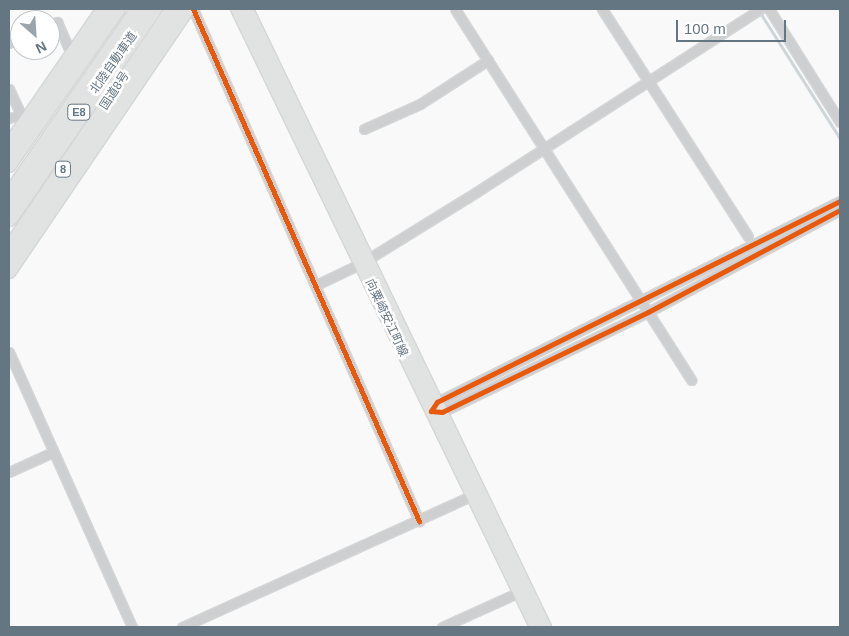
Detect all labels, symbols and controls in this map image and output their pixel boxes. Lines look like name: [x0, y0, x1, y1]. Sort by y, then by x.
north arrow: [10, 10, 60, 60]
scale bar: [679, 10, 789, 42]
text: 100 m: [684, 20, 726, 37]
street label: 北陸自動車道: [87, 29, 141, 97]
text: N: [33, 38, 49, 57]
street label: 国道8号: [97, 69, 133, 113]
road number: E8: [66, 104, 92, 120]
road number: 8: [54, 160, 72, 178]
street label: 向粟崎安江町線: [362, 277, 410, 359]

